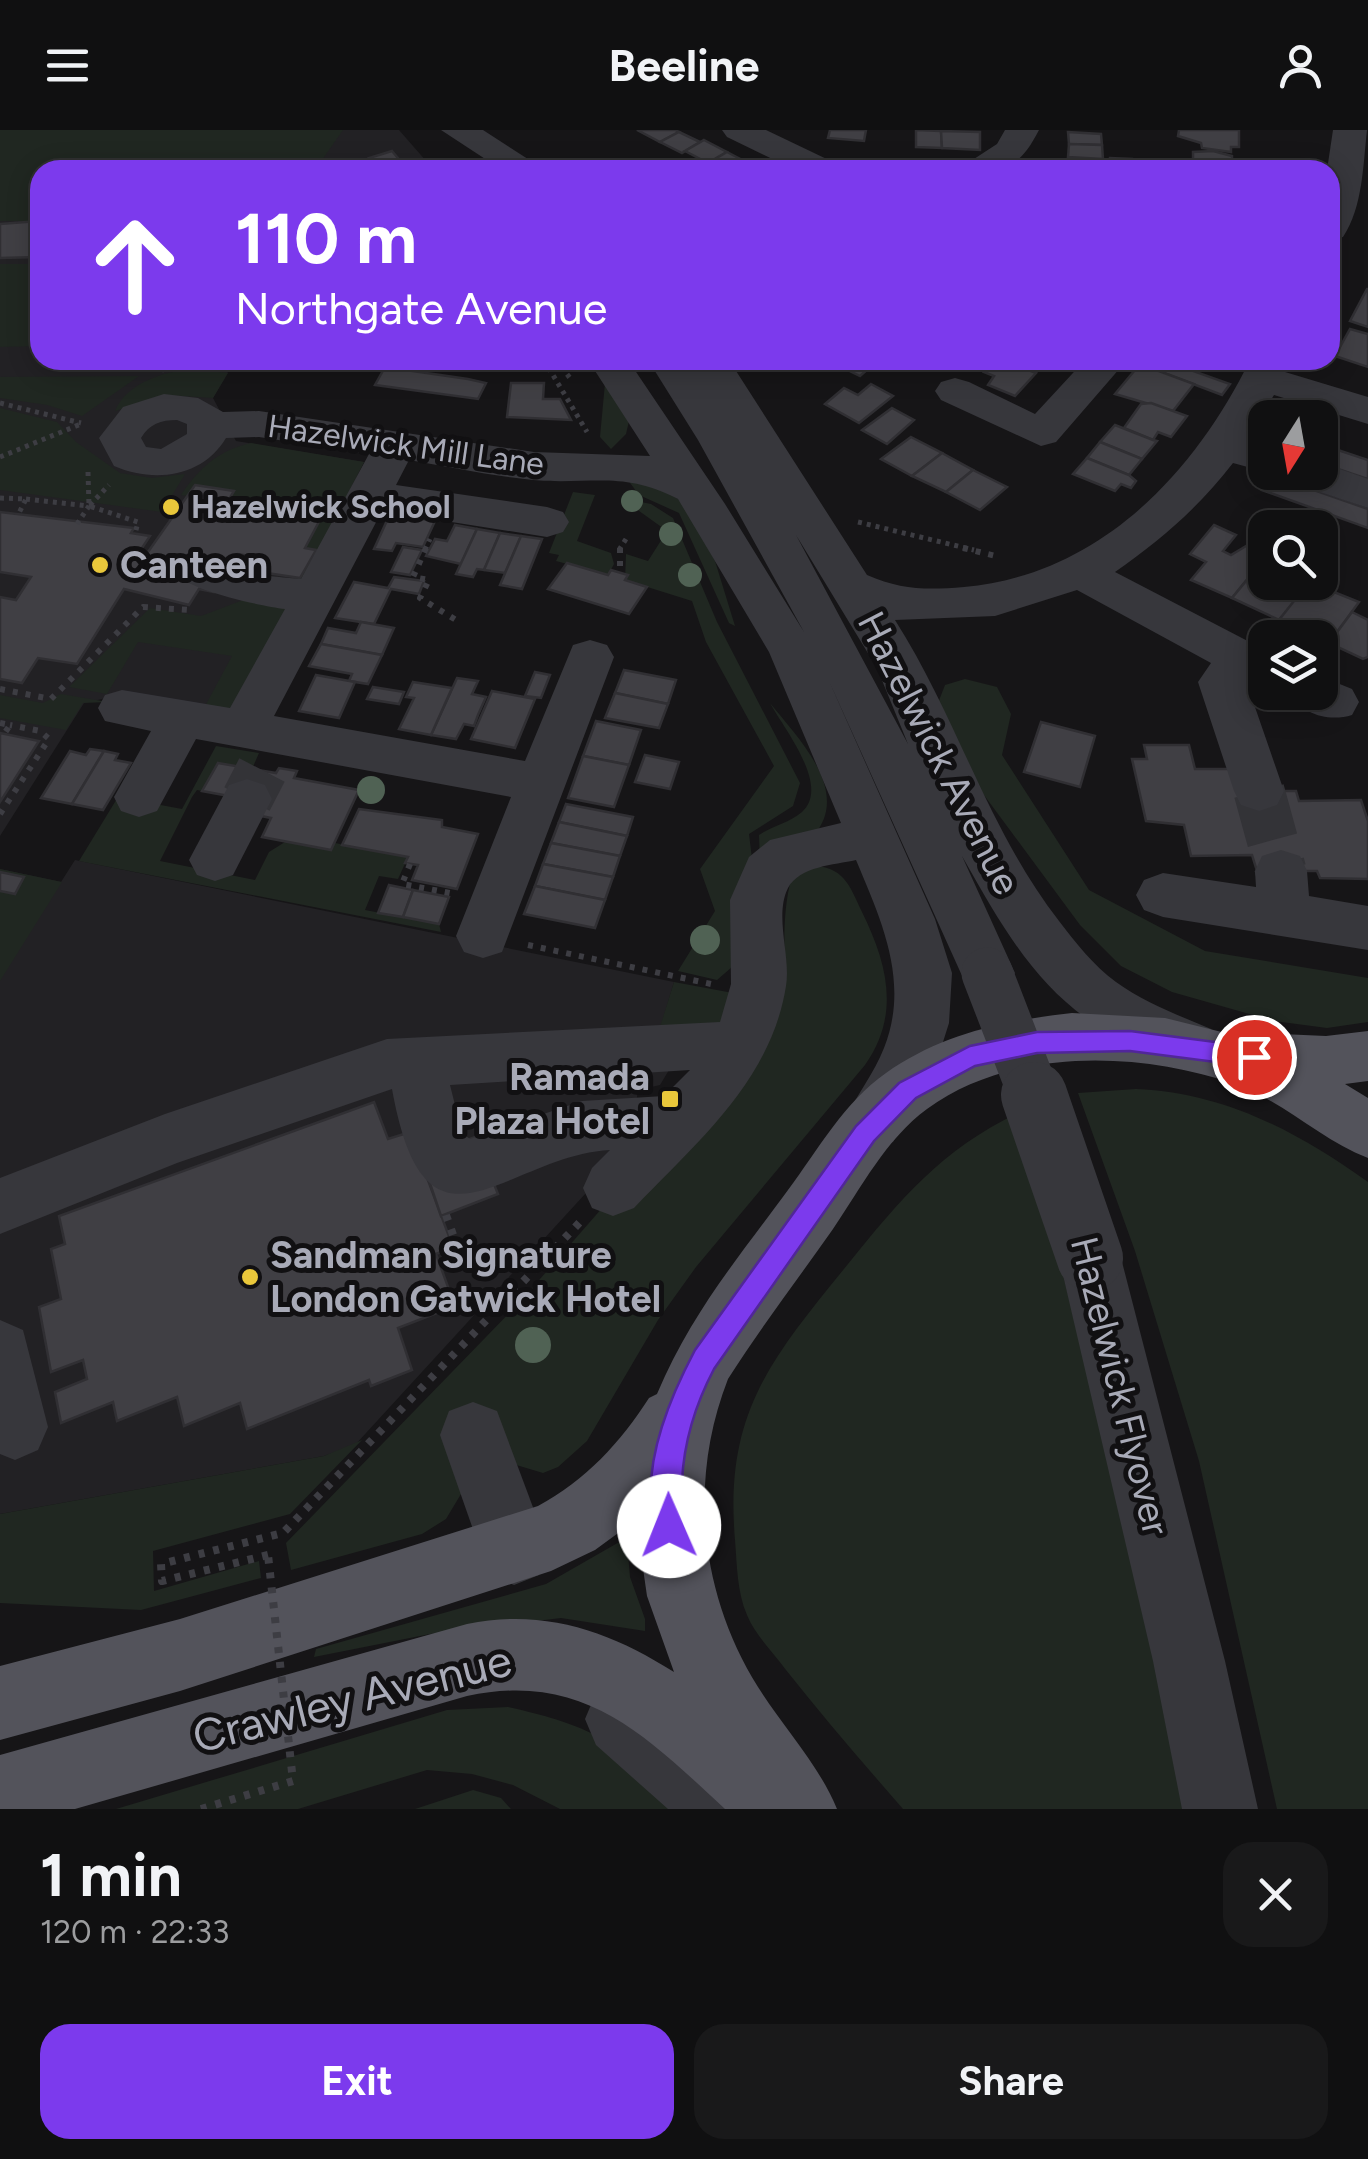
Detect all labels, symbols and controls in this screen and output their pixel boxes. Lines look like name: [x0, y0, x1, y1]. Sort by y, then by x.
icon: menu: [40, 38, 95, 93]
text: Beeline: [609, 38, 759, 92]
icon: person: [1273, 38, 1328, 93]
text: 110 m: [235, 196, 417, 281]
icon: ahead: [70, 200, 200, 330]
text: Northgate Avenue: [235, 281, 607, 335]
north arrow: [1248, 400, 1338, 490]
map controls: [1248, 400, 1338, 710]
street label: Hazelwick Mill Lane: [265, 407, 547, 483]
place label: Hazelwick School: [191, 488, 451, 526]
marker: Hazelwick School: [160, 496, 182, 518]
button: search: [1248, 510, 1338, 600]
place label: Canteen: [120, 542, 268, 588]
marker: Canteen: [89, 554, 111, 576]
street label: Hazelwick Avenue: [848, 604, 1030, 902]
button: layers: [1248, 620, 1338, 710]
pin: [1212, 1015, 1297, 1100]
icon: arrive: [1227, 1030, 1282, 1085]
place label: Ramada Plaza Hotel: [454, 1054, 650, 1144]
marker: Ramada Plaza Hotel: [659, 1088, 681, 1110]
place label: Sandman Signature London Gatwick Hotel: [270, 1232, 661, 1322]
street label: Hazelwick Flyover: [1061, 1232, 1179, 1540]
marker: Sandman Signature London Gatwick Hotel: [239, 1266, 261, 1288]
position arrow: [617, 1474, 721, 1578]
street label: Crawley Avenue: [187, 1632, 517, 1764]
text: 1 min: [40, 1839, 182, 1911]
button: close: [1223, 1842, 1328, 1947]
text: 120 m · 22:33: [40, 1913, 229, 1951]
button: Exit: [40, 2024, 674, 2139]
button: Share: [694, 2024, 1328, 2139]

